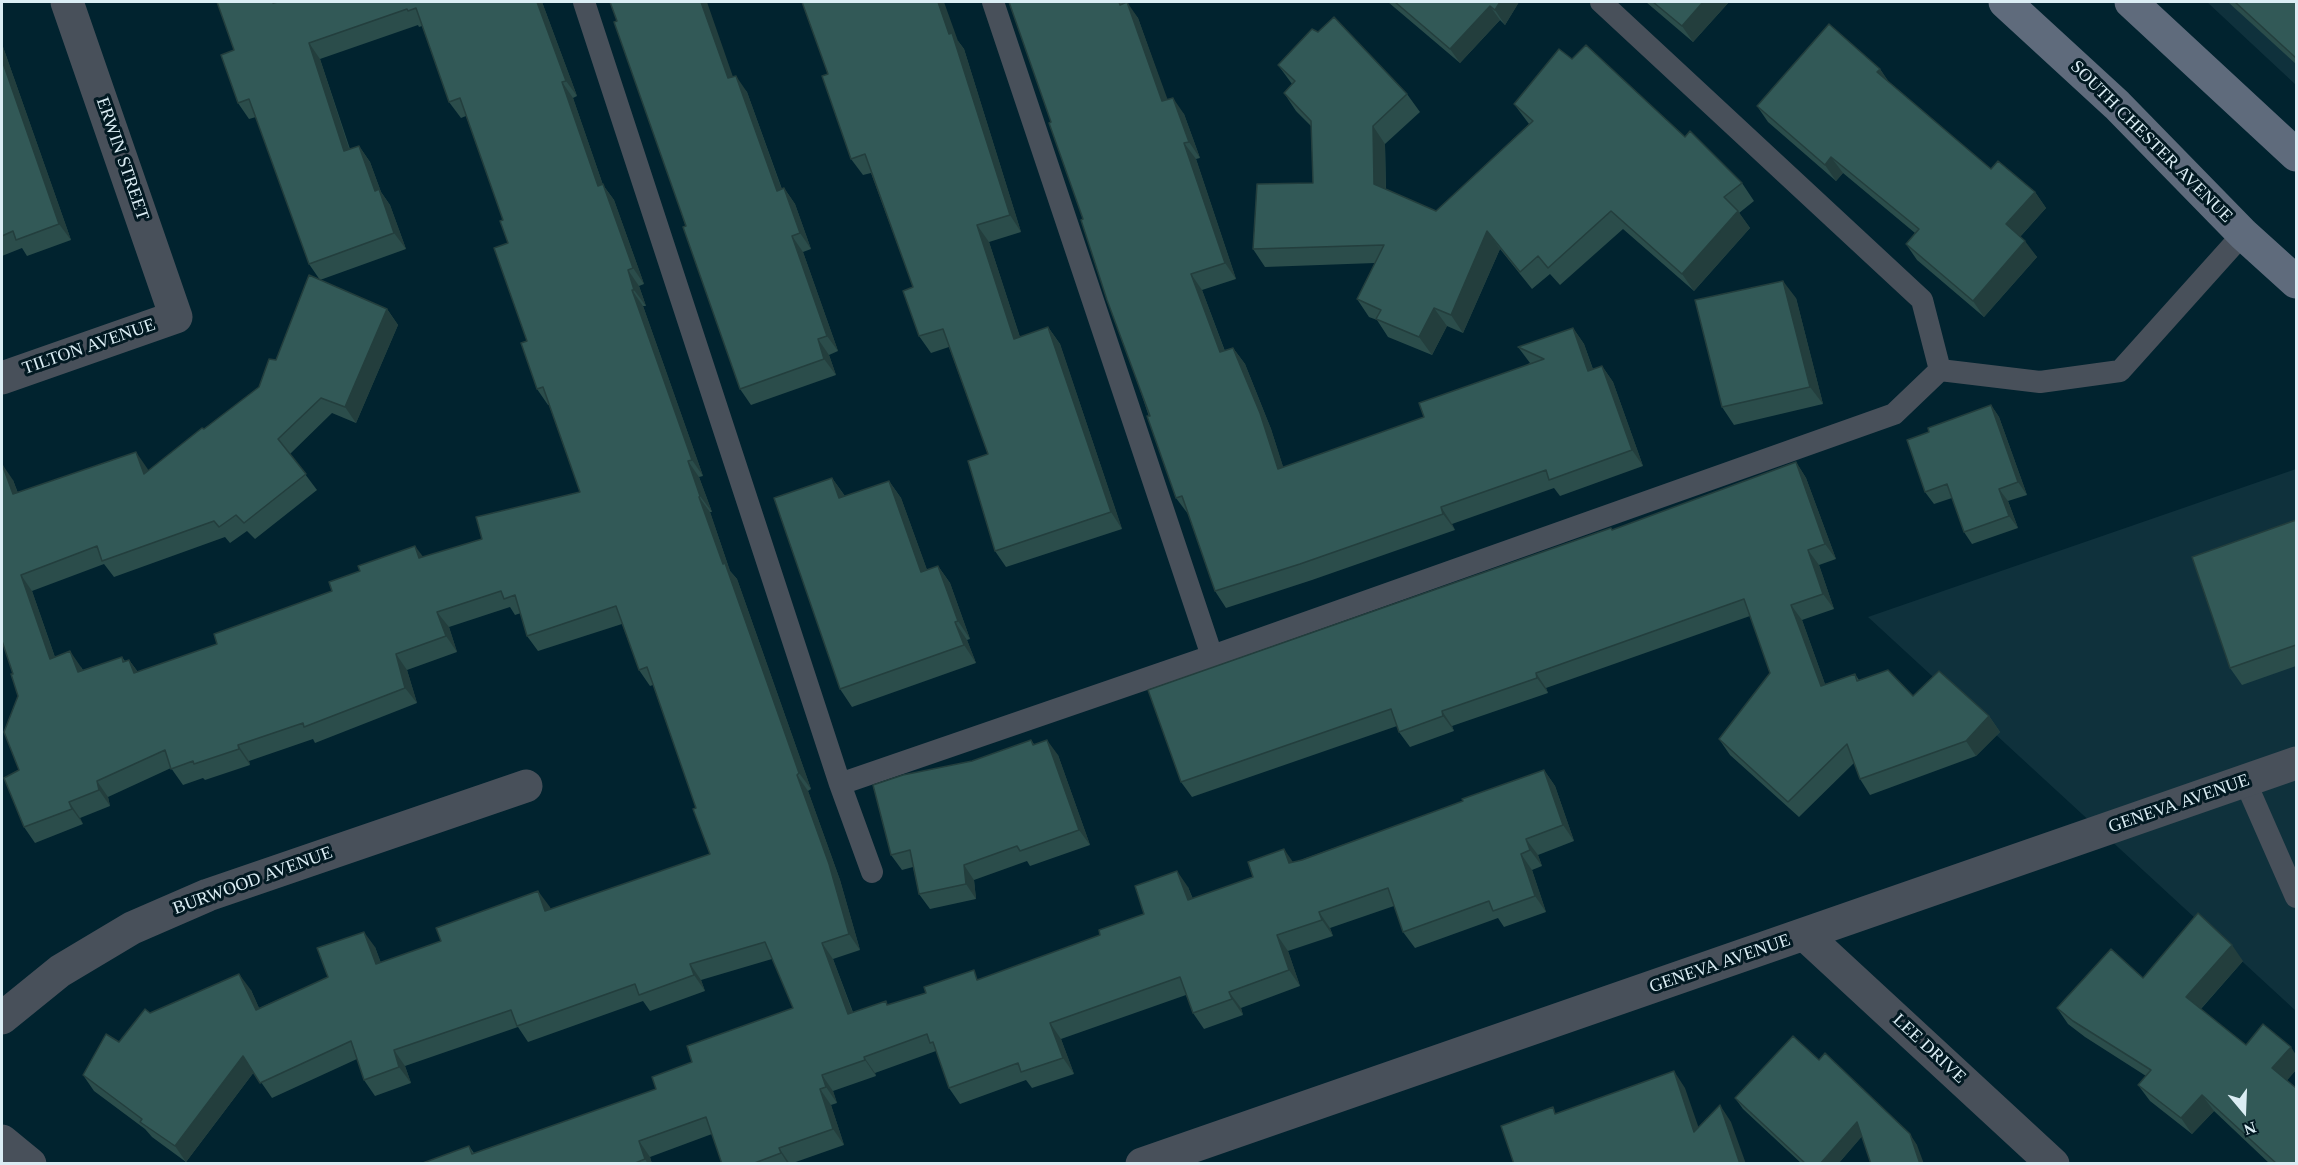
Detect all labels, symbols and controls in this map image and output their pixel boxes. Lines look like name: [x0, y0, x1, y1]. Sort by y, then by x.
street label: SOUTH CHESTER AVENUE: [2065, 56, 2237, 228]
street label: ERWIN STREET: [91, 95, 153, 223]
street label: TILTON AVENUE: [20, 314, 158, 380]
street label: GENEVA AVENUE: [2106, 770, 2252, 838]
street label: BURWOOD AVENUE: [170, 842, 336, 920]
street label: GENEVA AVENUE: [1647, 930, 1793, 998]
street label: LEE DRIVE: [1888, 1010, 1970, 1088]
north arrow: [2214, 1081, 2274, 1141]
text: N: [2242, 1119, 2258, 1138]

